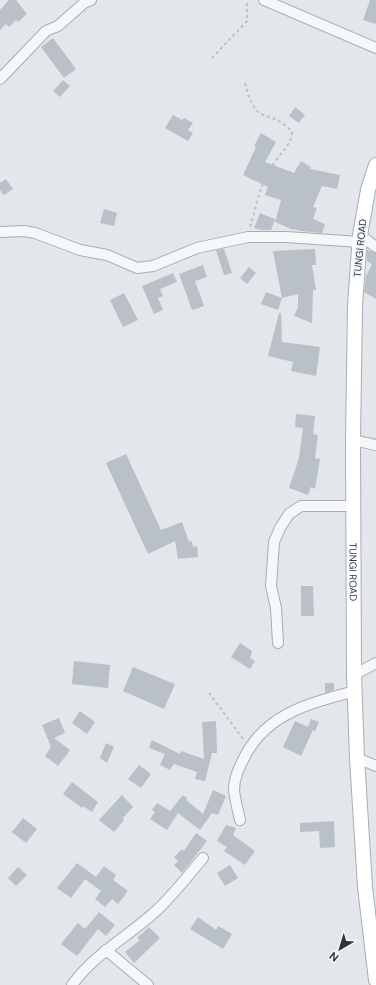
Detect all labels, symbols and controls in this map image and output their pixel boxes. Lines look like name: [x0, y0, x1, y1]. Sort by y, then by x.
street label: TUNGI ROAD: [350, 218, 370, 278]
street label: TUNGI ROAD: [347, 543, 360, 601]
north arrow: [320, 929, 360, 969]
text: N: [326, 949, 341, 965]

